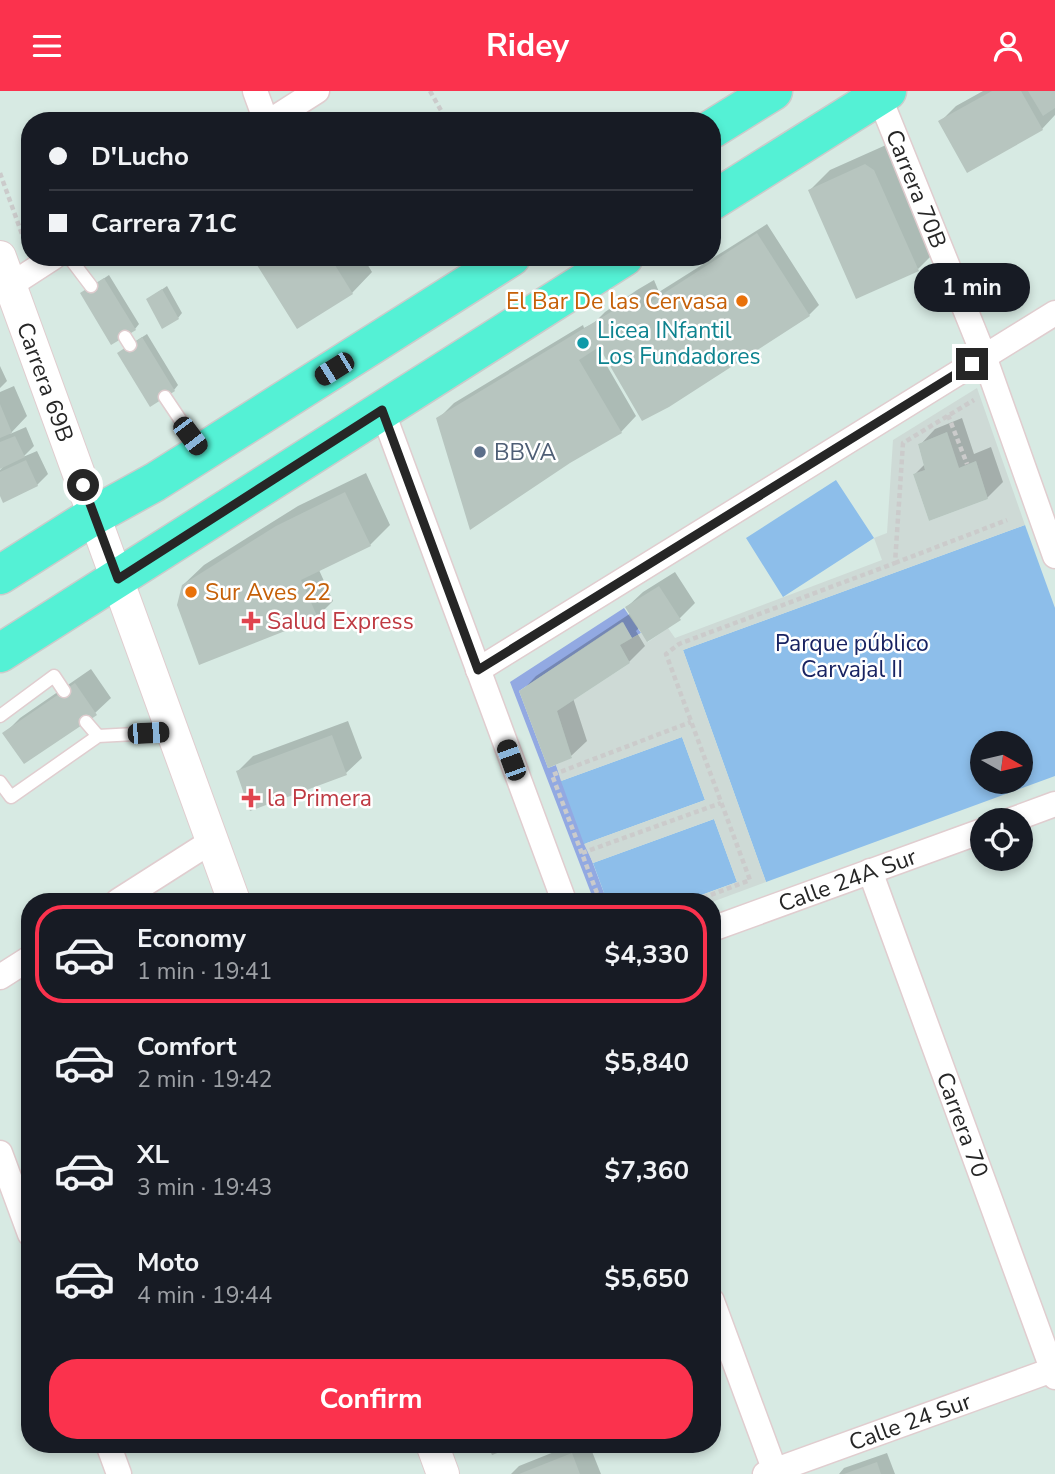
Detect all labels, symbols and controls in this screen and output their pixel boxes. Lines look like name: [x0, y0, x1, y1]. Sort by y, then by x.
text: Ridey: [486, 24, 569, 67]
icon: menu: [28, 27, 66, 65]
icon: person: [989, 27, 1027, 65]
street label: Carrera 70B: [879, 125, 954, 253]
text: D'Lucho: [91, 139, 189, 174]
text: Carrera 71C: [91, 206, 237, 241]
callout: 1 min: [914, 263, 1030, 311]
text: 1 min: [942, 272, 1002, 303]
place label: El Bar De las Cervasa: [506, 286, 728, 317]
marker: El Bar De las Cervasa: [734, 293, 750, 309]
place label: Licea INfantil Los Fundadores: [597, 315, 761, 372]
street label: Carrera 69B: [9, 318, 81, 446]
marker: Licea INfantil Los Fundadores: [575, 335, 591, 351]
route end: [956, 348, 988, 380]
car: [311, 349, 358, 389]
car: [169, 413, 212, 459]
place label: BBVA: [494, 437, 556, 468]
marker: BBVA: [472, 444, 488, 460]
route start: [67, 469, 99, 501]
place label: Sur Aves 22: [205, 577, 331, 608]
marker: Sur Aves 22: [183, 584, 199, 600]
place label: Salud Express: [267, 606, 414, 637]
marker: Salud Express: [241, 611, 261, 631]
park label: Parque público Carvajal II: [775, 628, 929, 685]
car: [127, 721, 170, 745]
north arrow: [970, 731, 1032, 795]
map controls: [970, 731, 1033, 871]
car: [494, 737, 529, 783]
place label: la Primera: [267, 783, 372, 814]
marker: la Primera: [241, 788, 261, 808]
button: locate: [970, 808, 1033, 871]
street label: Calle 24A Sur: [774, 840, 921, 919]
text: Economy: [137, 921, 246, 956]
icon: car: [53, 923, 116, 986]
text: $4,330: [605, 937, 689, 972]
text: 1 min · 19:41: [137, 956, 272, 987]
text: Comfort: [137, 1029, 237, 1064]
icon: car: [53, 1031, 116, 1094]
text: $5,840: [605, 1045, 689, 1080]
text: 2 min · 19:42: [137, 1064, 272, 1095]
street label: Carrera 70: [929, 1068, 996, 1181]
text: XL: [137, 1137, 169, 1172]
icon: car: [53, 1139, 116, 1202]
text: $7,360: [605, 1153, 689, 1188]
text: 3 min · 19:43: [137, 1172, 272, 1203]
text: Moto: [137, 1245, 199, 1280]
icon: car: [53, 1247, 116, 1310]
text: $5,650: [605, 1261, 689, 1296]
text: 4 min · 19:44: [137, 1280, 272, 1311]
button: Confirm: [49, 1359, 693, 1439]
street label: Calle 24 Sur: [844, 1385, 976, 1458]

